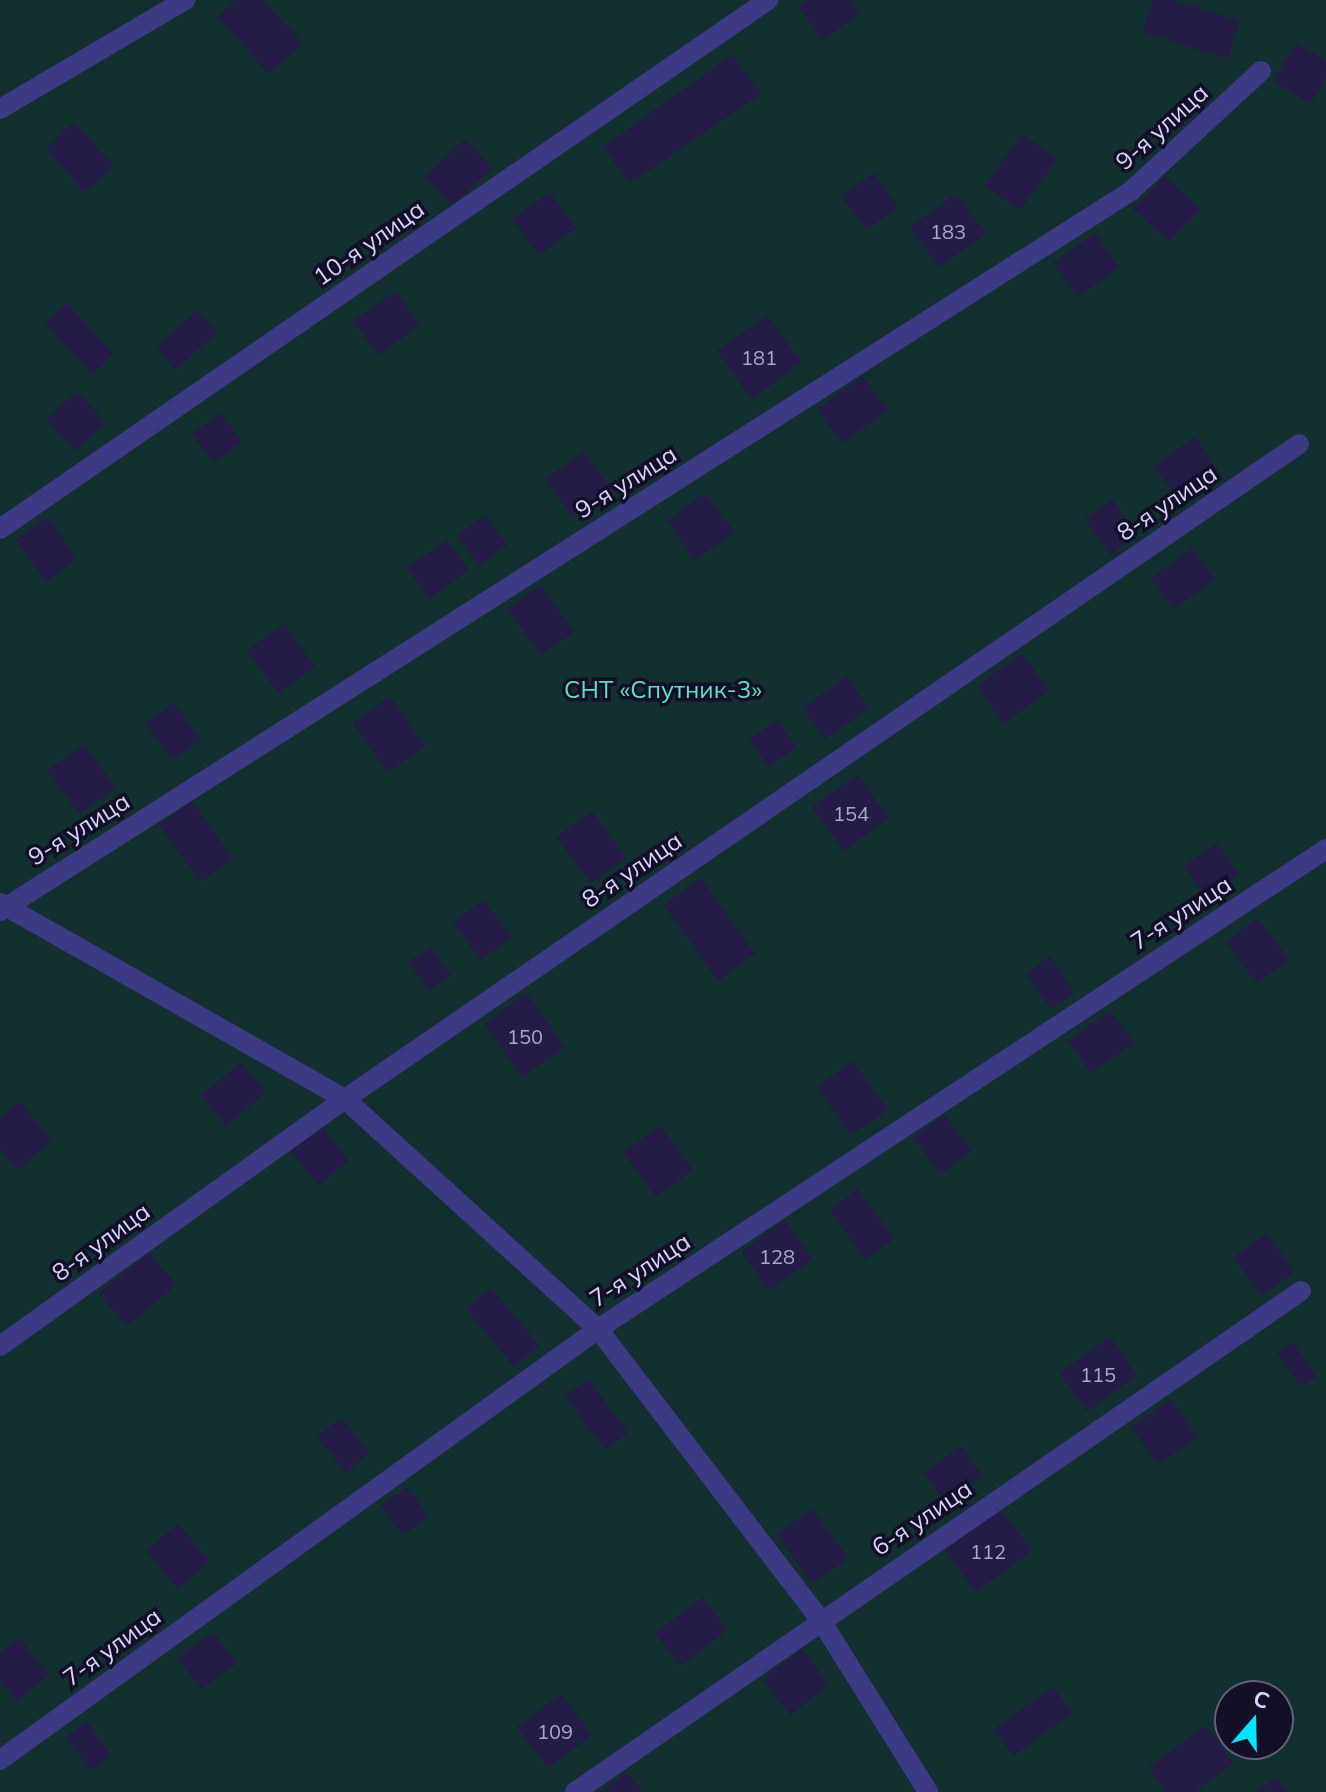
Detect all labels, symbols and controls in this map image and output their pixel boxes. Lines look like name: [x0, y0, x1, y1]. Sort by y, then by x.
street label: 9-я улица: [1110, 78, 1214, 176]
street label: 10-я улица: [308, 194, 430, 292]
house number: 183: [930, 219, 966, 243]
house number: 181: [741, 345, 777, 369]
street label: 9-я улица: [570, 440, 682, 524]
street label: 8-я улица: [1112, 459, 1222, 547]
park label: СНТ «Спутник-3»: [564, 676, 762, 704]
street label: 9-я улица: [23, 787, 135, 871]
house number: 154: [833, 801, 869, 825]
street label: 8-я улица: [577, 826, 687, 914]
street label: 7-я улица: [1125, 870, 1237, 956]
house number: 150: [507, 1024, 543, 1048]
street label: 8-я улица: [46, 1197, 156, 1287]
street label: 7-я улица: [584, 1227, 696, 1313]
house number: 128: [759, 1244, 795, 1268]
house number: 115: [1080, 1362, 1116, 1386]
street label: 6-я улица: [867, 1474, 977, 1562]
house number: 112: [970, 1539, 1006, 1563]
street label: 7-я улица: [57, 1602, 167, 1692]
north arrow: [1214, 1680, 1294, 1760]
text: С: [1250, 1684, 1273, 1715]
house number: 109: [537, 1719, 573, 1743]

